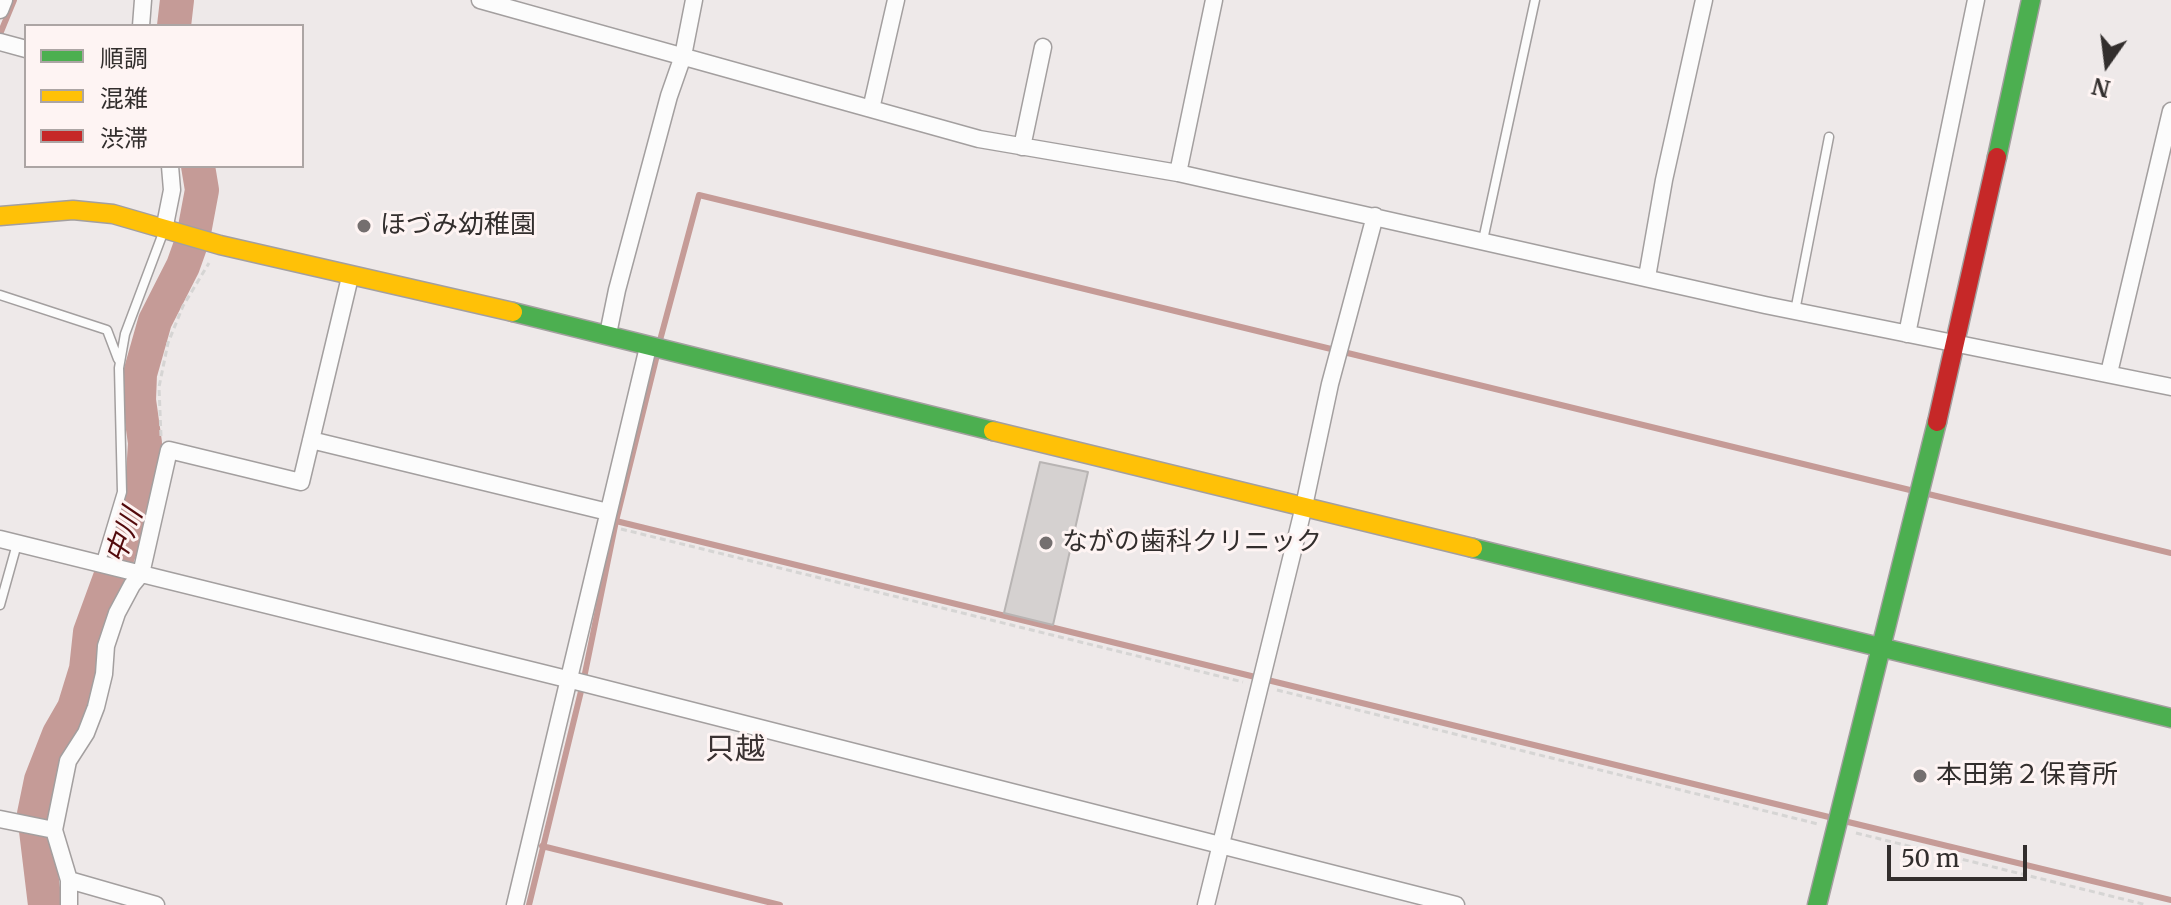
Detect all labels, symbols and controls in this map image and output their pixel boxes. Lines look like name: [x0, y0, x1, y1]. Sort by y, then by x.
legend: [24, 24, 304, 168]
north arrow: [2067, 24, 2147, 104]
text: 順調: [100, 43, 148, 74]
text: N: [2089, 72, 2113, 103]
text: 混雑: [100, 83, 148, 114]
text: 渋滞: [100, 123, 148, 154]
place label: ほづみ幼稚園: [380, 210, 536, 242]
marker: ほづみ幼稚園: [355, 217, 373, 235]
water label: 中川: [100, 504, 150, 568]
place label: ながの歯科クリニック: [1062, 527, 1322, 559]
marker: ながの歯科クリニック: [1037, 534, 1055, 552]
district label: 只越: [705, 733, 765, 769]
place label: 本田第２保育所: [1936, 760, 2118, 792]
marker: 本田第２保育所: [1911, 767, 1929, 785]
scale bar: [1891, 829, 2031, 879]
text: 50 m: [1901, 843, 1960, 874]

